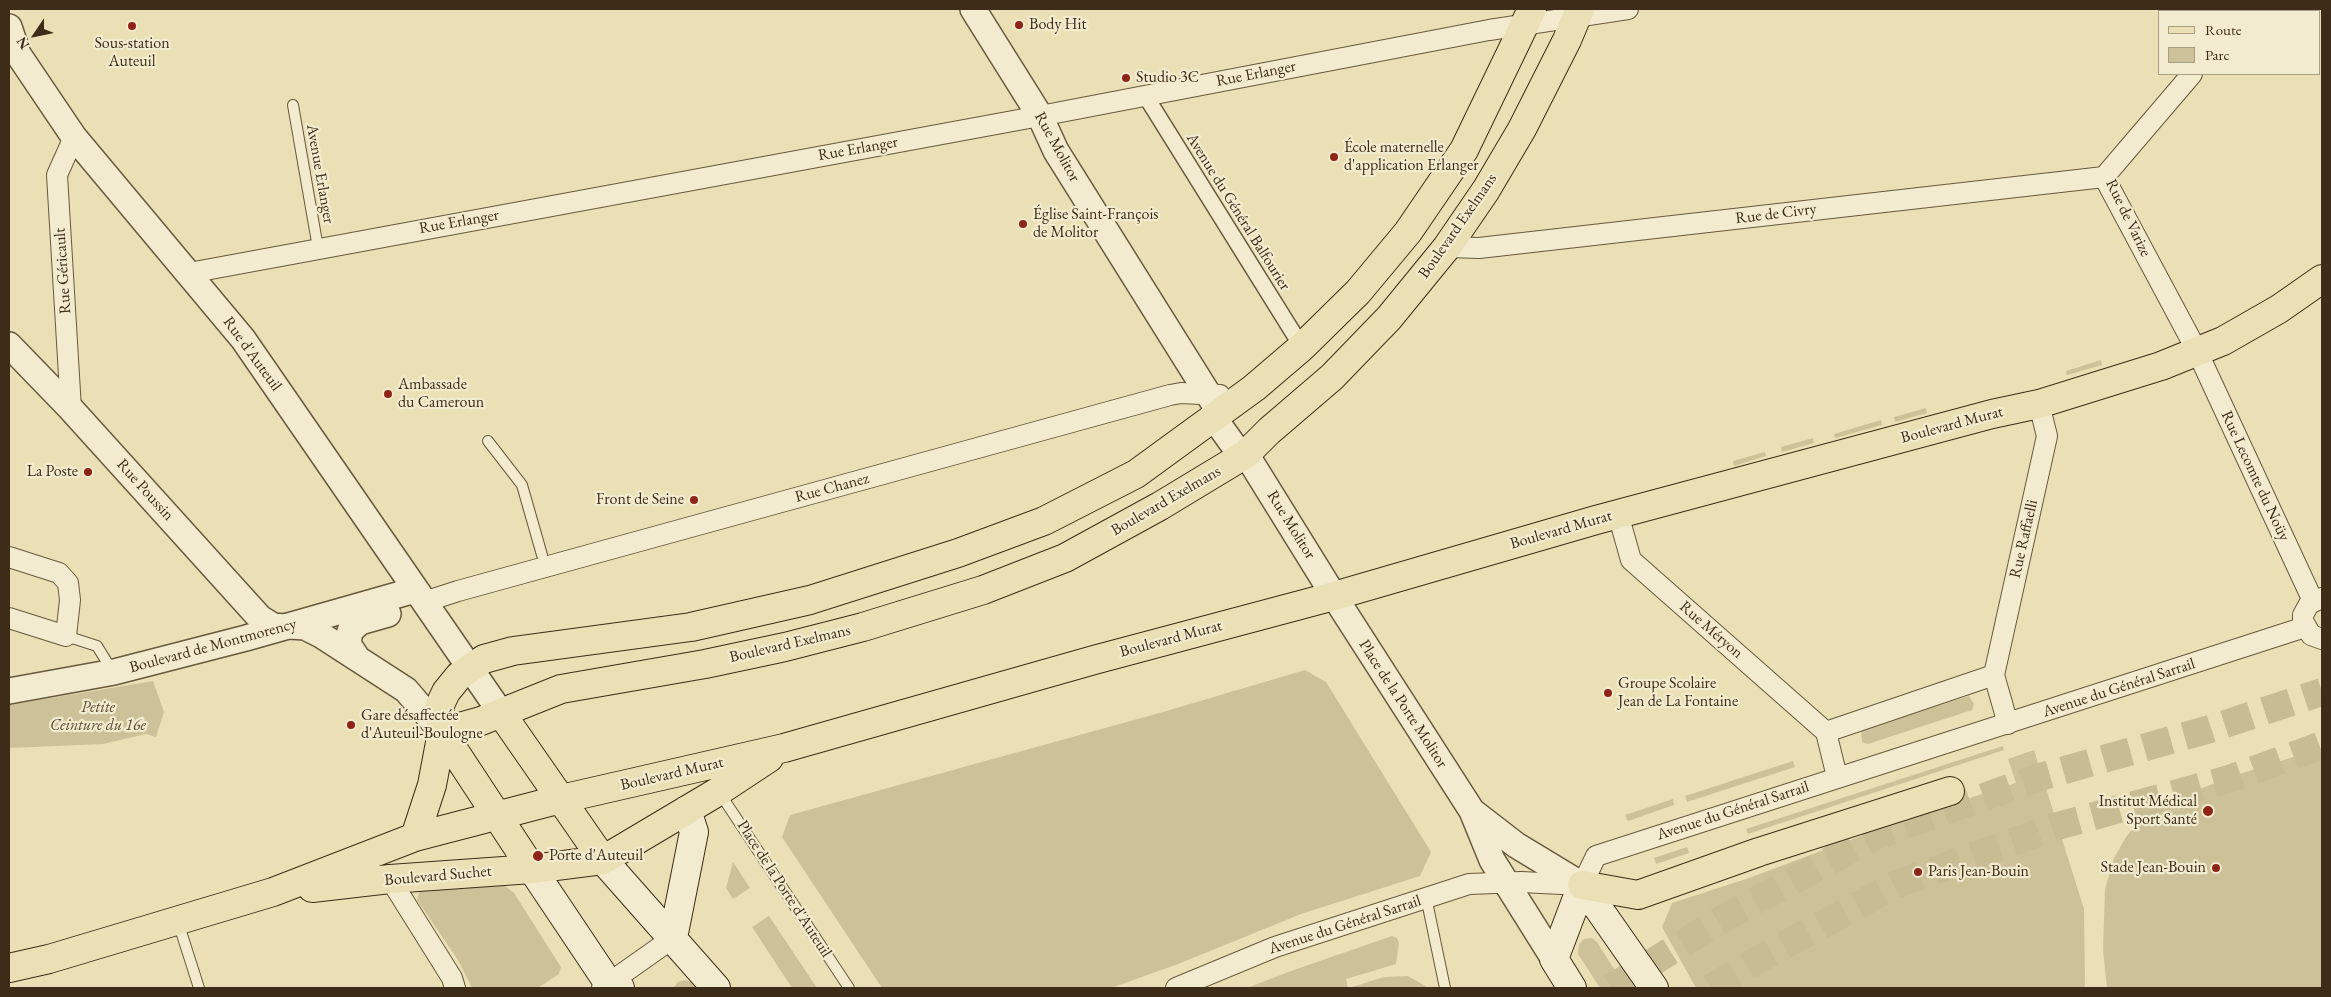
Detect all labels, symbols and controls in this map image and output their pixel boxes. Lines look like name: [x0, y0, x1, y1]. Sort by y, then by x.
north arrow: [10, 10, 60, 60]
legend: [2158, 10, 2321, 75]
place label: Body Hit: [1029, 15, 1087, 35]
marker: Body Hit: [1013, 19, 1025, 31]
marker: Sous-station Auteuil: [126, 20, 138, 32]
text: Route: [2205, 20, 2242, 39]
text: N: [12, 34, 33, 53]
place label: Sous-station Auteuil: [94, 34, 170, 72]
text: Parc: [2205, 45, 2230, 64]
street label: Rue Erlanger: [1214, 57, 1298, 91]
place label: Studio 3C: [1136, 68, 1199, 88]
marker: Studio 3C: [1120, 72, 1132, 84]
street label: Rue Molitor: [1030, 109, 1084, 185]
street label: Avenue Erlanger: [302, 123, 338, 225]
street label: Avenue du Général Balfourier: [1182, 130, 1294, 294]
street label: Rue Erlanger: [817, 133, 899, 165]
place label: École maternelle d'application Erlanger: [1344, 138, 1479, 176]
marker: École maternelle d'application Erlanger: [1328, 151, 1340, 163]
street label: Boulevard Exelmans: [1415, 170, 1501, 282]
street label: Rue de Varize: [2101, 176, 2155, 260]
street label: Rue de Civry: [1734, 200, 1818, 228]
place label: Église Saint-François de Molitor: [1033, 205, 1159, 243]
street label: Rue Erlanger: [418, 206, 500, 238]
marker: Église Saint-François de Molitor: [1017, 218, 1029, 230]
street label: Rue Géricault: [50, 227, 76, 315]
street label: Rue d'Auteuil: [219, 313, 285, 395]
place label: Ambassade du Cameroun: [398, 375, 484, 413]
marker: Ambassade du Cameroun: [382, 388, 394, 400]
street label: Boulevard Murat: [1899, 402, 2005, 448]
street label: Rue Lecomte du Noüy: [2216, 408, 2294, 544]
street label: Rue Poussin: [112, 455, 178, 525]
place label: La Poste: [27, 462, 78, 482]
street label: Boulevard Exelmans: [1108, 462, 1224, 540]
marker: La Poste: [82, 466, 94, 478]
street label: Rue Chanez: [793, 469, 871, 507]
street label: Rue Molitor: [1262, 487, 1320, 563]
place label: Front de Seine: [596, 490, 684, 510]
marker: Front de Seine: [688, 494, 700, 506]
street label: Rue Raffaelli: [2006, 498, 2042, 580]
street label: Boulevard Murat: [1508, 506, 1614, 554]
street label: Rue Méryon: [1675, 597, 1747, 663]
street label: Boulevard de Montmorency: [127, 614, 299, 678]
street label: Boulevard Murat: [1118, 616, 1224, 662]
street label: Boulevard Exelmans: [728, 621, 852, 667]
street label: Place de la Porte Molitor: [1354, 636, 1452, 772]
street label: Avenue du Général Sarrail: [2040, 654, 2198, 722]
place label: Groupe Scolaire Jean de La Fontaine: [1618, 674, 1738, 712]
marker: Groupe Scolaire Jean de La Fontaine: [1602, 687, 1614, 699]
park label: Petite Ceinture du 16e: [50, 698, 146, 736]
place label: Gare désaffectée d'Auteuil-Boulogne: [361, 706, 483, 744]
marker: Gare désaffectée d'Auteuil-Boulogne: [345, 719, 357, 731]
street label: Boulevard Murat: [619, 753, 725, 795]
street label: Avenue du Général Sarrail: [1654, 777, 1812, 845]
place label: Institut Médical Sport Santé: [2099, 792, 2197, 830]
marker: Institut Médical Sport Santé: [2201, 804, 2215, 818]
street label: Place de la Porte d'Auteuil: [732, 817, 836, 961]
place label: Porte d'Auteuil: [549, 846, 643, 866]
marker: Porte d'Auteuil: [531, 849, 545, 863]
place label: Stade Jean-Bouin: [2101, 858, 2206, 878]
street label: Boulevard Suchet: [384, 862, 492, 890]
place label: Paris Jean-Bouin: [1928, 862, 2029, 882]
marker: Stade Jean-Bouin: [2210, 862, 2222, 874]
marker: Paris Jean-Bouin: [1912, 866, 1924, 878]
street label: Avenue du Général Sarrail: [1266, 891, 1424, 959]

